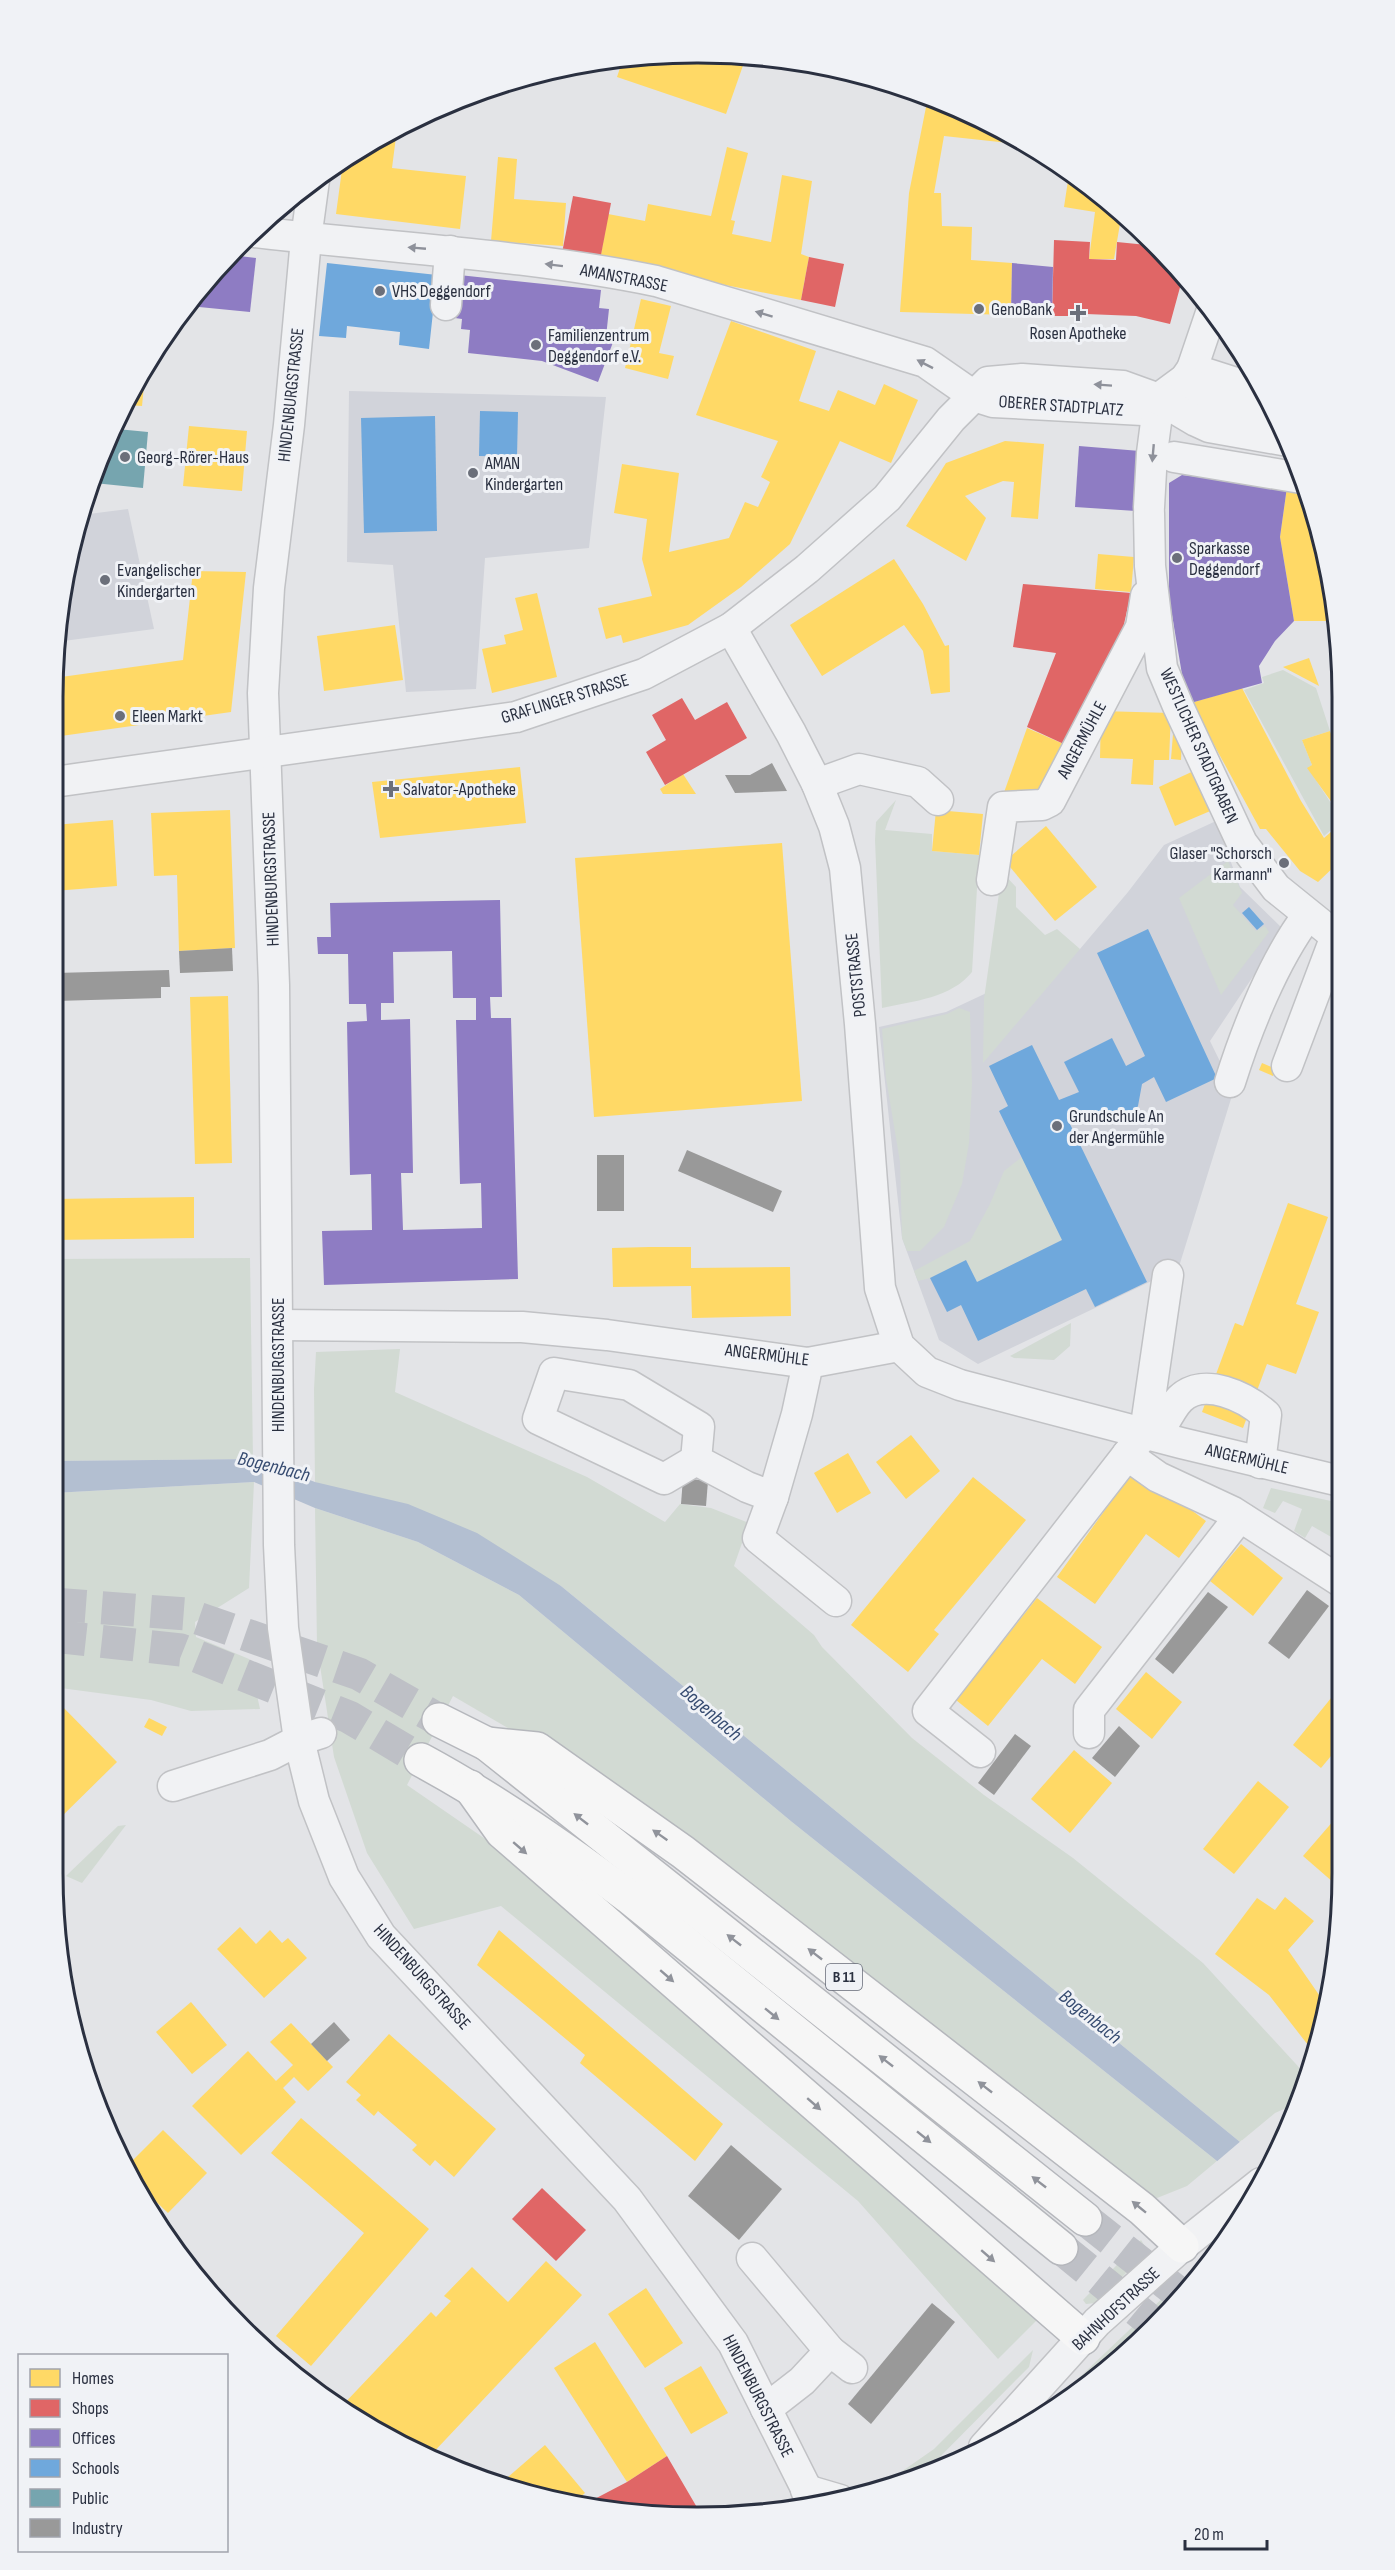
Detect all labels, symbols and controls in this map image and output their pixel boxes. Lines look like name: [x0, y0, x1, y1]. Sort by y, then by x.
one-way arrow: [407, 243, 426, 253]
street label: AMANSTRASSE: [578, 259, 669, 297]
one-way arrow: [545, 261, 564, 270]
place label: VHS Deggendorf: [392, 281, 492, 302]
marker: VHS Deggendorf: [373, 284, 387, 298]
place label: GenoBank: [991, 299, 1052, 320]
marker: GenoBank: [972, 302, 986, 316]
marker: Rosen Apotheke: [1071, 306, 1085, 320]
one-way arrow: [755, 309, 773, 318]
place label: Rosen Apotheke: [1029, 323, 1127, 344]
place label: Familienzentrum Deggendorf e.V.: [548, 325, 649, 367]
street label: HINDENBURGSTRASSE: [274, 327, 308, 463]
marker: Familienzentrum Deggendorf e.V.: [529, 338, 543, 352]
one-way arrow: [917, 359, 934, 369]
one-way arrow: [1094, 380, 1113, 389]
street label: OBERER STADTPLATZ: [998, 391, 1125, 421]
one-way arrow: [1148, 443, 1158, 462]
place label: Georg-Rörer-Haus: [137, 447, 249, 468]
marker: Georg-Rörer-Haus: [118, 450, 132, 464]
place label: AMAN Kindergarten: [484, 453, 563, 495]
marker: AMAN Kindergarten: [466, 466, 480, 480]
place label: Sparkasse Deggendorf: [1189, 538, 1261, 580]
marker: Sparkasse Deggendorf: [1170, 551, 1184, 565]
place label: Evangelischer Kindergarten: [117, 560, 201, 602]
marker: Evangelischer Kindergarten: [98, 573, 112, 587]
street label: WESTLICHER STADTGRABEN: [1155, 665, 1243, 827]
street label: GRAFLINGER STRASSE: [499, 670, 631, 728]
street label: ANGERMÜHLE: [1052, 698, 1111, 783]
place label: Eleen Markt: [132, 706, 203, 727]
marker: Eleen Markt: [113, 709, 127, 723]
place label: Salvator-Apotheke: [403, 779, 516, 800]
marker: Salvator-Apotheke: [384, 782, 398, 796]
street label: HINDENBURGSTRASSE: [258, 811, 284, 947]
place label: Glaser "Schorsch Karmann": [1169, 843, 1272, 885]
marker: Glaser "Schorsch Karmann": [1277, 856, 1291, 870]
street label: POSTSTRASSE: [841, 932, 871, 1018]
place label: Grundschule An der Angermühle: [1069, 1106, 1164, 1148]
marker: Grundschule An der Angermühle: [1050, 1119, 1064, 1133]
street label: HINDENBURGSTRASSE: [268, 1298, 289, 1432]
street label: ANGERMÜHLE: [723, 1339, 810, 1371]
street label: ANGERMÜHLE: [1203, 1439, 1291, 1479]
water label: Bogenbach: [235, 1446, 313, 1488]
water label: Bogenbach: [675, 1680, 747, 1746]
one-way arrow: [573, 1812, 589, 1825]
one-way arrow: [652, 1830, 668, 1841]
one-way arrow: [512, 1841, 527, 1854]
street label: HINDENBURGSTRASSE: [369, 1920, 475, 2034]
one-way arrow: [726, 1934, 741, 1946]
one-way arrow: [807, 1949, 822, 1961]
road number: B 11: [826, 1964, 862, 1990]
one-way arrow: [659, 1969, 674, 1982]
water label: Bogenbach: [1054, 1985, 1126, 2049]
one-way arrow: [765, 2007, 780, 2019]
one-way arrow: [878, 2055, 894, 2068]
one-way arrow: [977, 2080, 993, 2093]
one-way arrow: [806, 2098, 822, 2111]
one-way arrow: [916, 2130, 932, 2143]
one-way arrow: [1031, 2176, 1047, 2189]
one-way arrow: [1131, 2200, 1147, 2213]
one-way arrow: [980, 2249, 995, 2262]
street label: BAHNHOFSTRASSE: [1068, 2263, 1164, 2355]
street label: HINDENBURGSTRASSE: [718, 2331, 798, 2461]
legend: [18, 2354, 228, 2552]
text: Homes: [72, 2368, 114, 2389]
text: Shops: [72, 2398, 109, 2419]
text: Offices: [72, 2428, 115, 2449]
text: Schools: [72, 2458, 119, 2479]
text: Public: [72, 2488, 109, 2509]
scale bar: [1185, 2513, 1268, 2551]
text: Industry: [72, 2518, 123, 2539]
text: 20 m: [1194, 2524, 1224, 2545]

